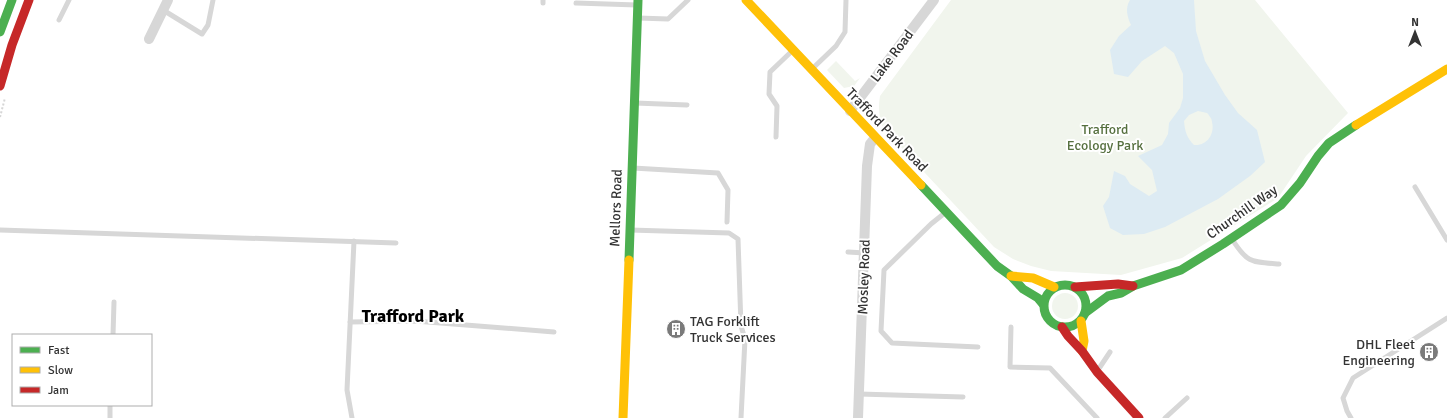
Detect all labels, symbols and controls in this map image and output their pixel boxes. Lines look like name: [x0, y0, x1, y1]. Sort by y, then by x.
north arrow: [1395, 12, 1435, 52]
text: N: [1411, 16, 1419, 29]
street label: Lake Road: [867, 27, 917, 85]
street label: Trafford Park Road: [843, 85, 931, 175]
park label: Trafford Ecology Park: [1067, 121, 1143, 154]
street label: Mellors Road: [606, 169, 626, 247]
street label: Churchill Way: [1203, 181, 1281, 243]
street label: Mosley Road: [854, 239, 874, 315]
district label: Trafford Park: [362, 305, 465, 327]
place label: TAG Forklift Truck Services: [690, 313, 776, 346]
building icon: TAG Forklift Truck Services: [665, 318, 687, 340]
legend: [12, 334, 152, 406]
place label: DHL Fleet Engineering: [1342, 336, 1415, 369]
building icon: DHL Fleet Engineering: [1418, 341, 1440, 363]
text: Fast: [48, 343, 69, 358]
text: Slow: [48, 363, 73, 378]
text: Jam: [48, 383, 69, 398]

